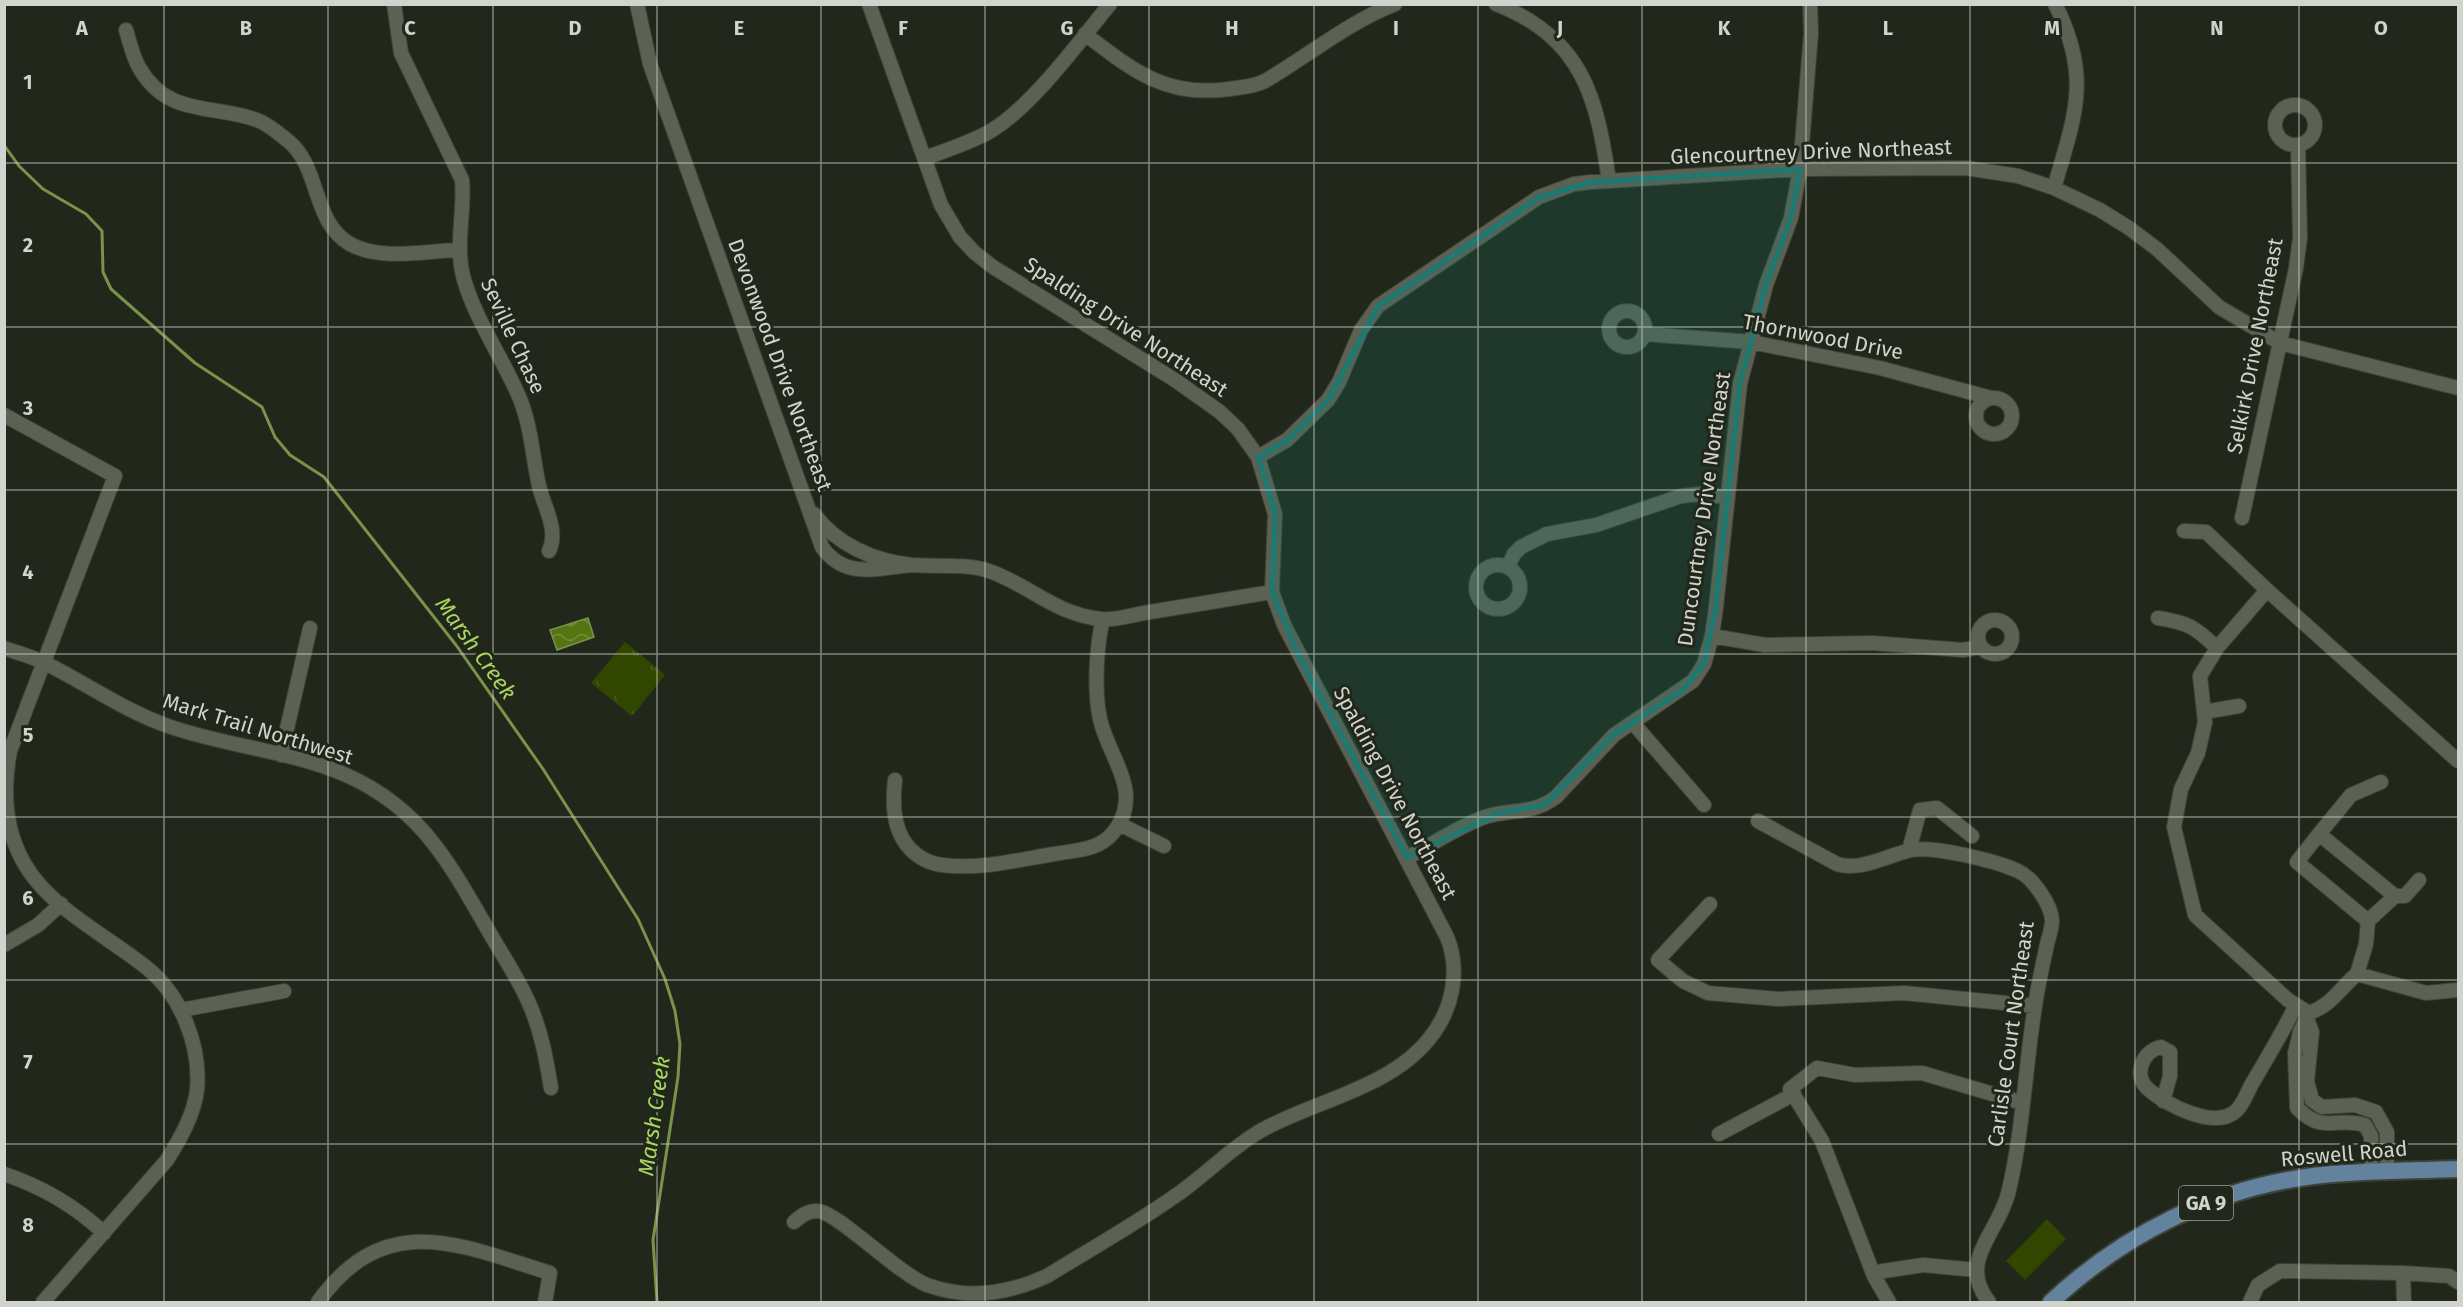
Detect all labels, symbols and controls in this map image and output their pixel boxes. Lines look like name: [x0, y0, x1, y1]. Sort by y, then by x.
text: A: [75, 16, 89, 40]
text: B: [240, 16, 252, 40]
text: C: [404, 16, 416, 40]
text: D: [568, 16, 582, 40]
text: E: [734, 16, 744, 40]
text: F: [898, 16, 908, 40]
text: G: [1061, 16, 1073, 40]
text: H: [1225, 16, 1239, 40]
text: I: [1393, 16, 1399, 40]
text: J: [1556, 16, 1563, 40]
text: K: [1718, 16, 1731, 40]
text: L: [1883, 16, 1893, 40]
text: M: [2044, 16, 2060, 40]
text: N: [2210, 16, 2224, 40]
text: O: [2374, 16, 2388, 40]
text: 1: [23, 70, 33, 94]
street label: Glencourtney Drive Northeast: [1670, 134, 1953, 170]
text: 2: [23, 233, 33, 257]
street label: Devonwood Drive Northeast: [722, 235, 838, 495]
street label: Selkirk Drive Northeast: [2221, 235, 2289, 456]
street label: Spalding Drive Northeast: [1019, 251, 1233, 403]
street label: Seville Chase: [475, 274, 551, 398]
street label: Thornwood Drive: [1741, 309, 1905, 365]
street label: Duncourtney Drive Northeast: [1672, 370, 1736, 648]
text: 3: [22, 396, 33, 420]
text: 4: [22, 560, 34, 584]
water label: Marsh Creek: [430, 591, 522, 705]
street label: Spalding Drive Northeast: [1328, 682, 1462, 904]
street label: Mark Trail Northwest: [160, 688, 357, 770]
text: 5: [23, 723, 34, 747]
text: 6: [22, 886, 34, 910]
street label: Carlisle Court Northeast: [1982, 919, 2040, 1148]
text: 7: [23, 1050, 33, 1074]
water label: Marsh Creek: [632, 1054, 676, 1178]
street label: Roswell Road: [2280, 1136, 2408, 1172]
road number: GA 9: [2179, 1186, 2233, 1220]
text: 8: [22, 1213, 34, 1237]

